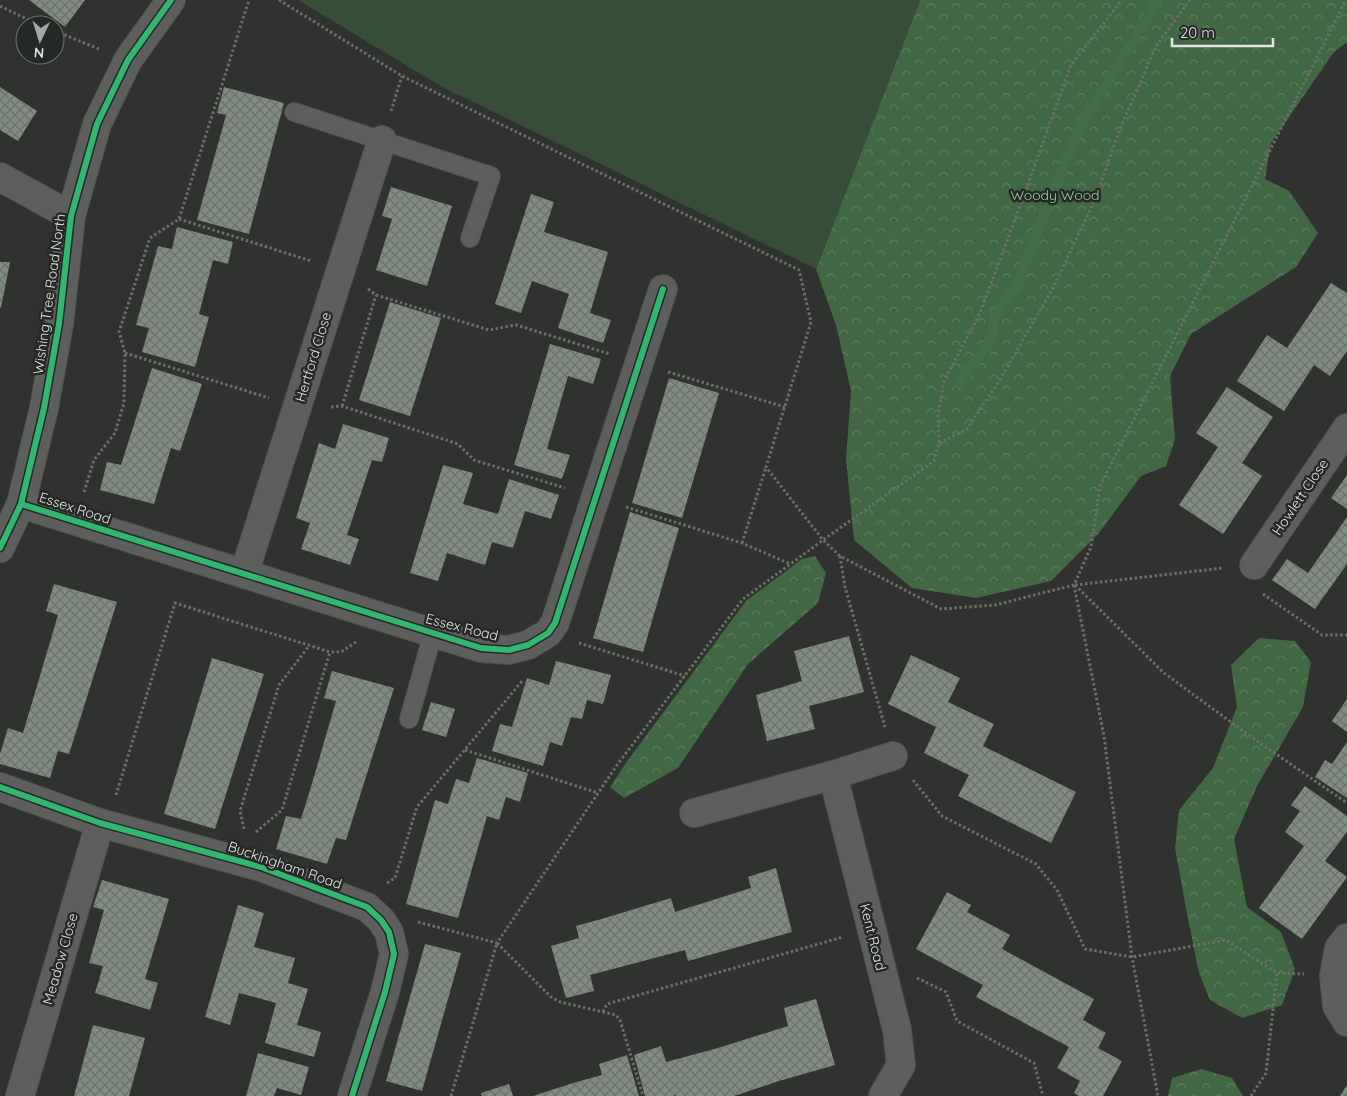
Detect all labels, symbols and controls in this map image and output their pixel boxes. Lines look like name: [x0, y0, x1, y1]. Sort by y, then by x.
north arrow: [15, 15, 65, 65]
scale bar: [1172, 15, 1273, 47]
text: 20 m: [1180, 23, 1215, 42]
text: N: [33, 44, 45, 62]
park label: Woody Wood: [1010, 186, 1100, 204]
street label: Wishing Tree Road North: [29, 212, 69, 376]
street label: Hertford Close: [291, 310, 335, 404]
street label: Howlett Close: [1268, 455, 1332, 539]
street label: Essex Road: [37, 488, 113, 528]
street label: Essex Road: [424, 609, 500, 645]
street label: Buckingham Road: [226, 837, 344, 893]
street label: Kent Road: [856, 902, 890, 972]
street label: Meadow Close: [38, 911, 82, 1007]

